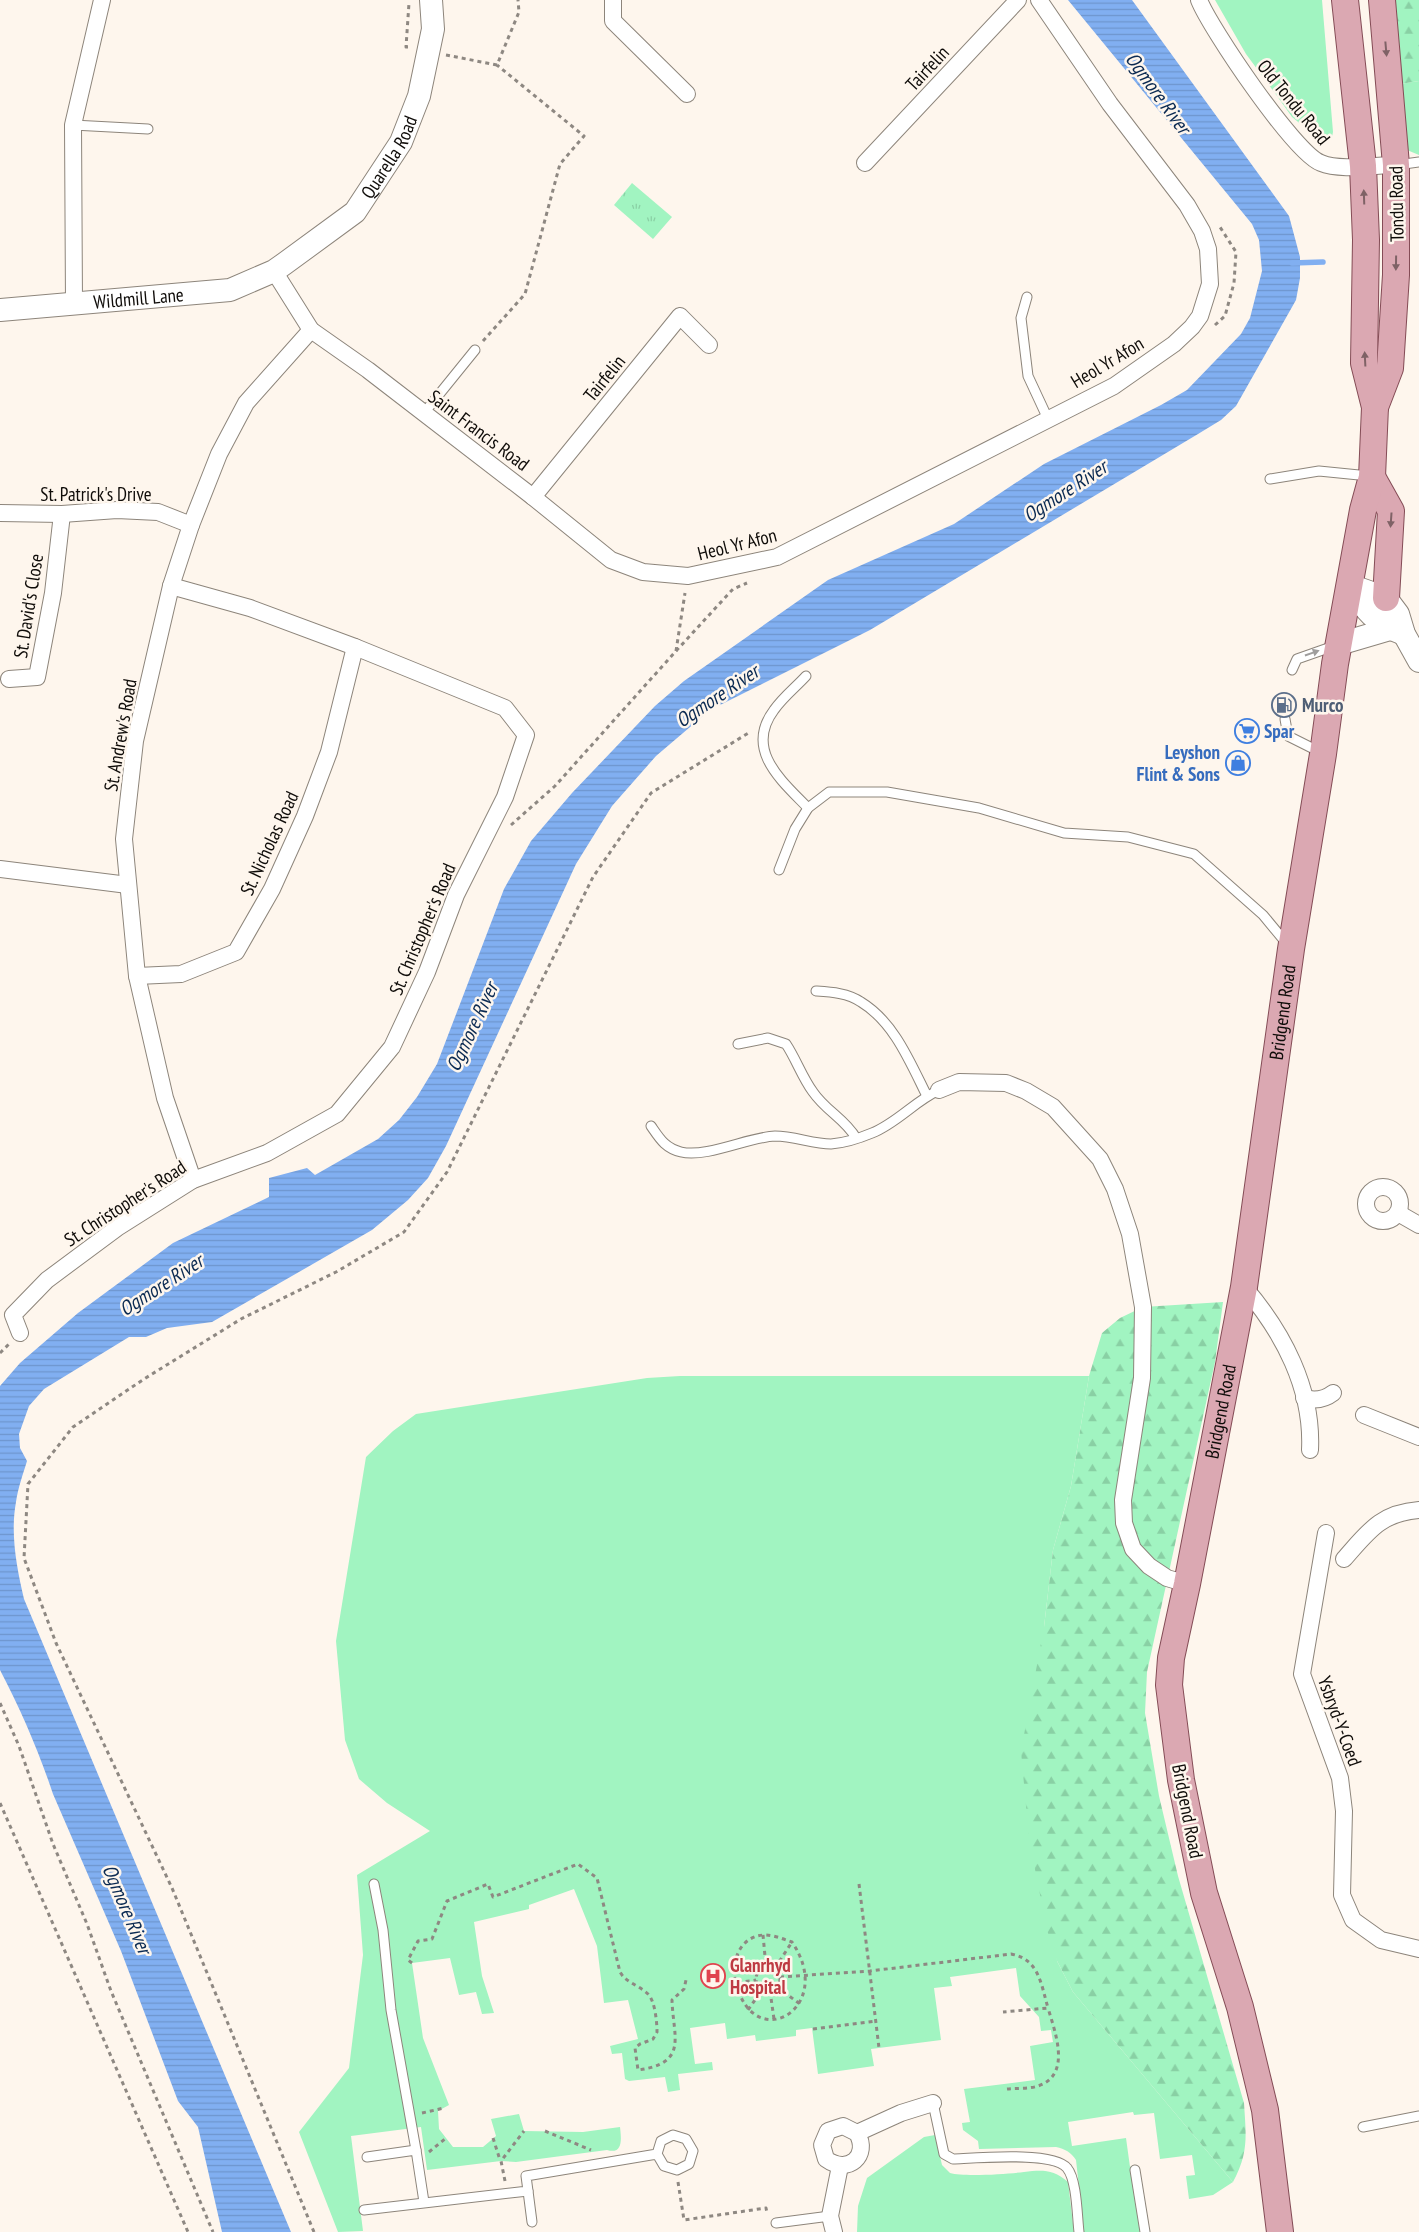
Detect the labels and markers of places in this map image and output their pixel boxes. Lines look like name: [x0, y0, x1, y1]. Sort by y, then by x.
fuel station icon: Murco: [1271, 692, 1297, 718]
place label: Murco: [1302, 693, 1344, 717]
supermarket icon: Spar: [1234, 718, 1260, 744]
place label: Spar: [1264, 719, 1295, 743]
place label: Leyshon Flint & Sons: [1137, 740, 1220, 786]
shop icon: Leyshon Flint & Sons: [1225, 750, 1251, 776]
place label: Glanrhyd Hospital: [730, 1953, 791, 1999]
hospital icon: Glanrhyd Hospital: [700, 1963, 726, 1989]

